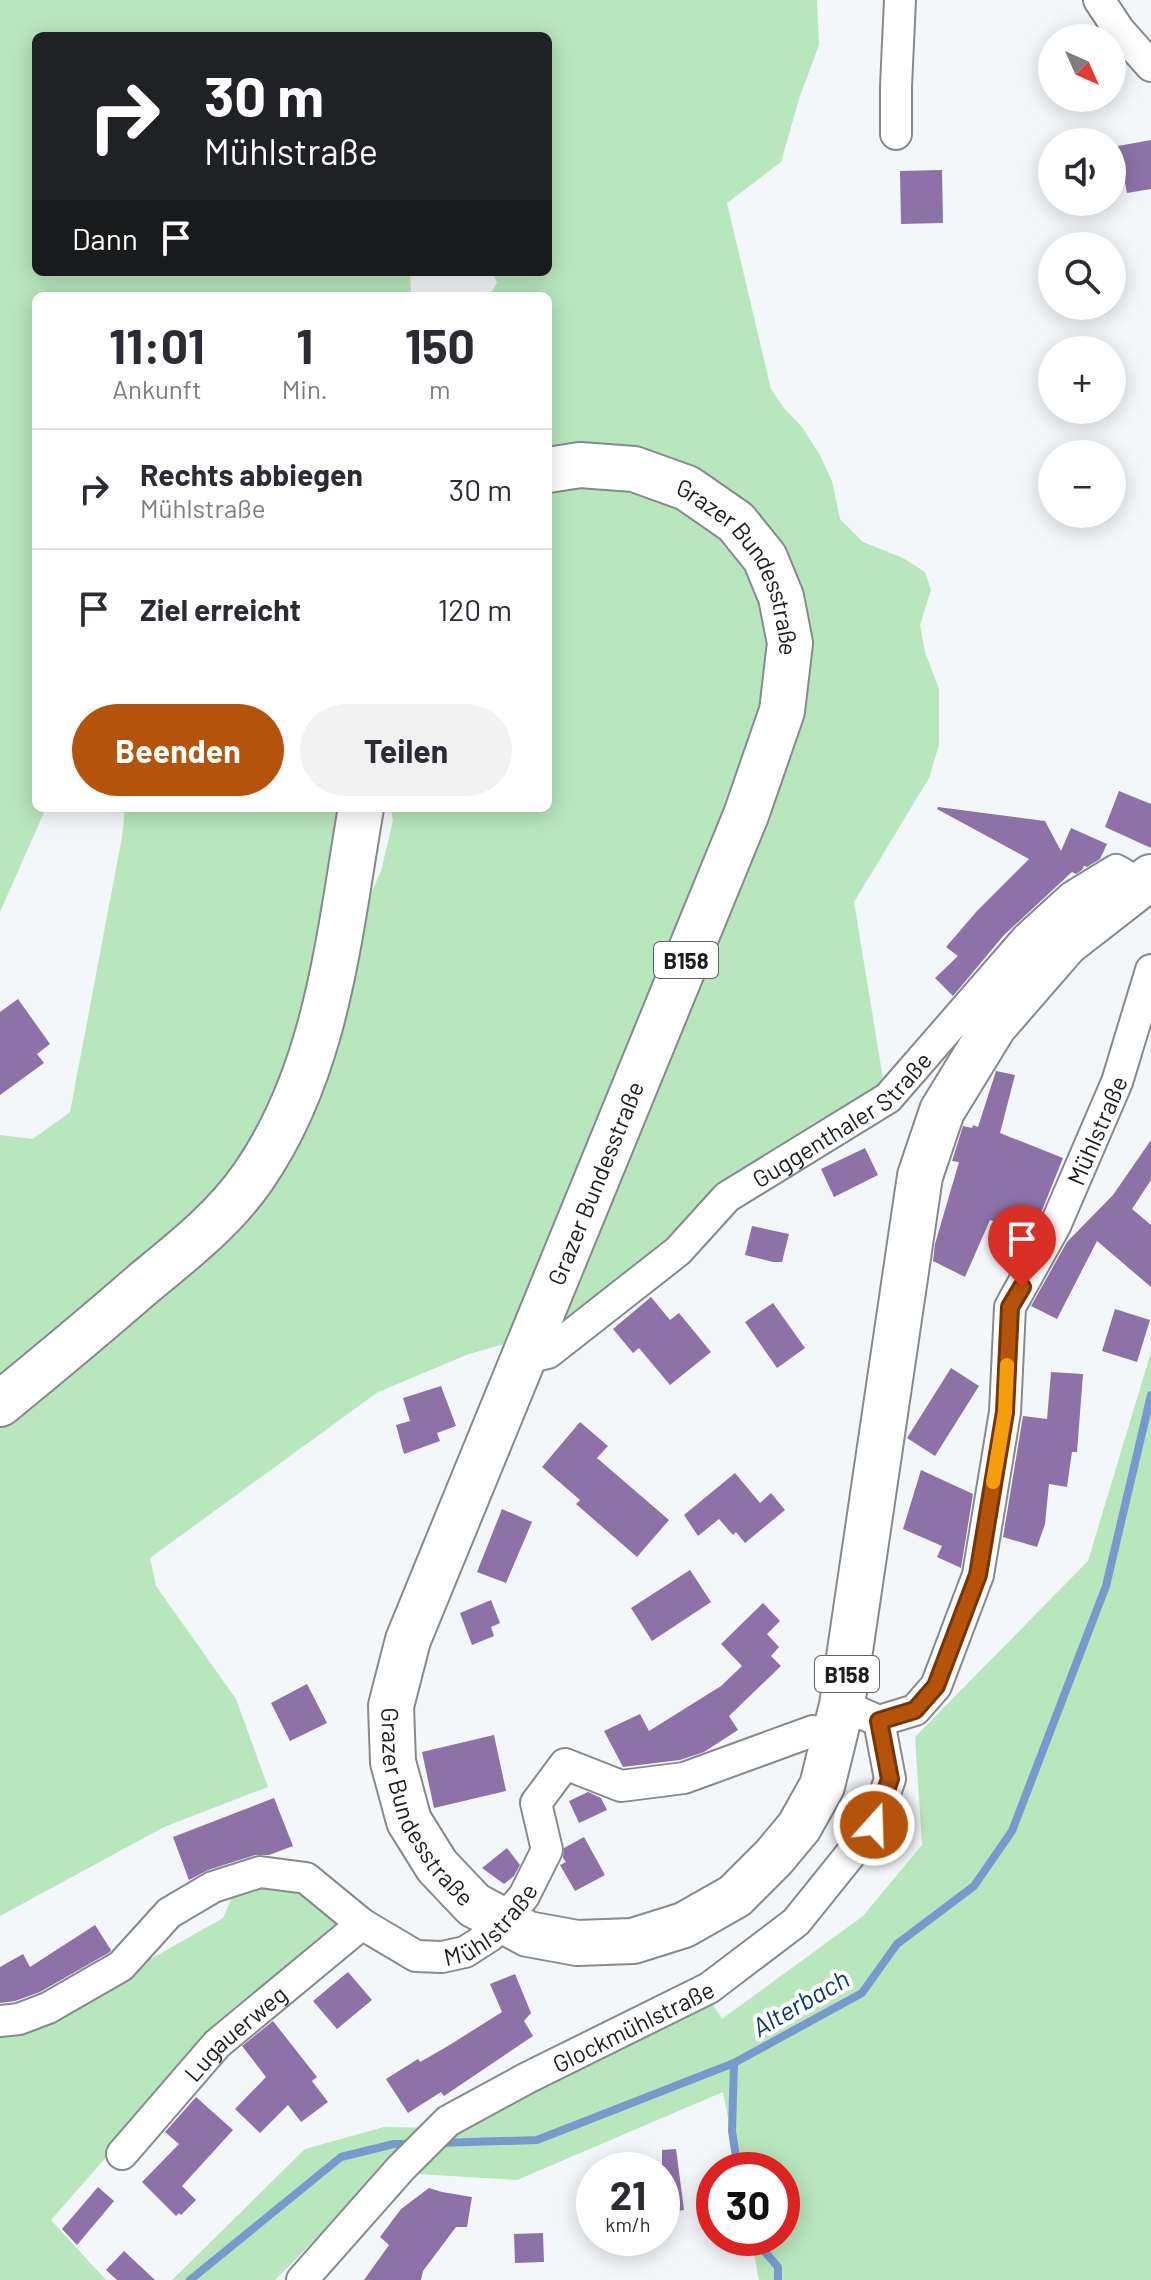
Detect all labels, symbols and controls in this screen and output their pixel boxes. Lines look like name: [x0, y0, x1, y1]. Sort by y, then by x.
north arrow: [1038, 24, 1126, 112]
map controls: [1038, 24, 1126, 528]
text: 30 m: [204, 61, 324, 128]
icon: right: [72, 64, 176, 168]
button: sound: [1038, 128, 1126, 216]
text: Mühlstraße: [204, 129, 378, 172]
icon: arrive: [154, 216, 198, 260]
text: Dann: [72, 220, 138, 256]
button: search: [1038, 232, 1126, 320]
text: 11:01: [109, 316, 205, 374]
text: 1: [296, 316, 313, 374]
text: 150: [405, 316, 475, 374]
button: +: [1038, 336, 1126, 424]
text: Ankunft: [112, 373, 202, 404]
text: Min.: [282, 373, 328, 404]
text: m: [429, 373, 451, 404]
button: −: [1038, 440, 1126, 528]
text: Rechts abbiegen: [140, 456, 363, 492]
icon: right: [72, 467, 116, 511]
text: 30 m: [449, 471, 512, 507]
street label: Grazer Bundesstraße: [673, 471, 804, 658]
text: Mühlstraße: [140, 492, 266, 523]
icon: arrive: [72, 587, 116, 631]
text: Ziel erreicht: [140, 591, 301, 627]
text: 120 m: [438, 591, 512, 627]
button: Beenden: [72, 704, 284, 796]
button: Teilen: [300, 704, 512, 796]
road number: B158: [654, 942, 718, 978]
street label: Guggenthaler Straße: [746, 1045, 937, 1193]
street label: Mühlstraße: [1060, 1071, 1133, 1189]
street label: Grazer Bundesstraße: [541, 1077, 649, 1289]
pin: [988, 1205, 1056, 1287]
icon: arrive: [1000, 1217, 1044, 1261]
road number: B158: [815, 1656, 879, 1692]
street label: Grazer Bundesstraße: [377, 1707, 481, 1911]
position arrow: [832, 1783, 916, 1867]
street label: Mühlstraße: [441, 1878, 542, 1971]
water label: Alterbach: [746, 1962, 854, 2042]
street label: Glockmühlstraße: [547, 1974, 718, 2078]
street label: Lugauerweg: [177, 1978, 292, 2087]
speed limit sign: 30: [696, 2152, 800, 2256]
text: 21: [610, 2170, 646, 2218]
text: km/h: [605, 2212, 651, 2236]

